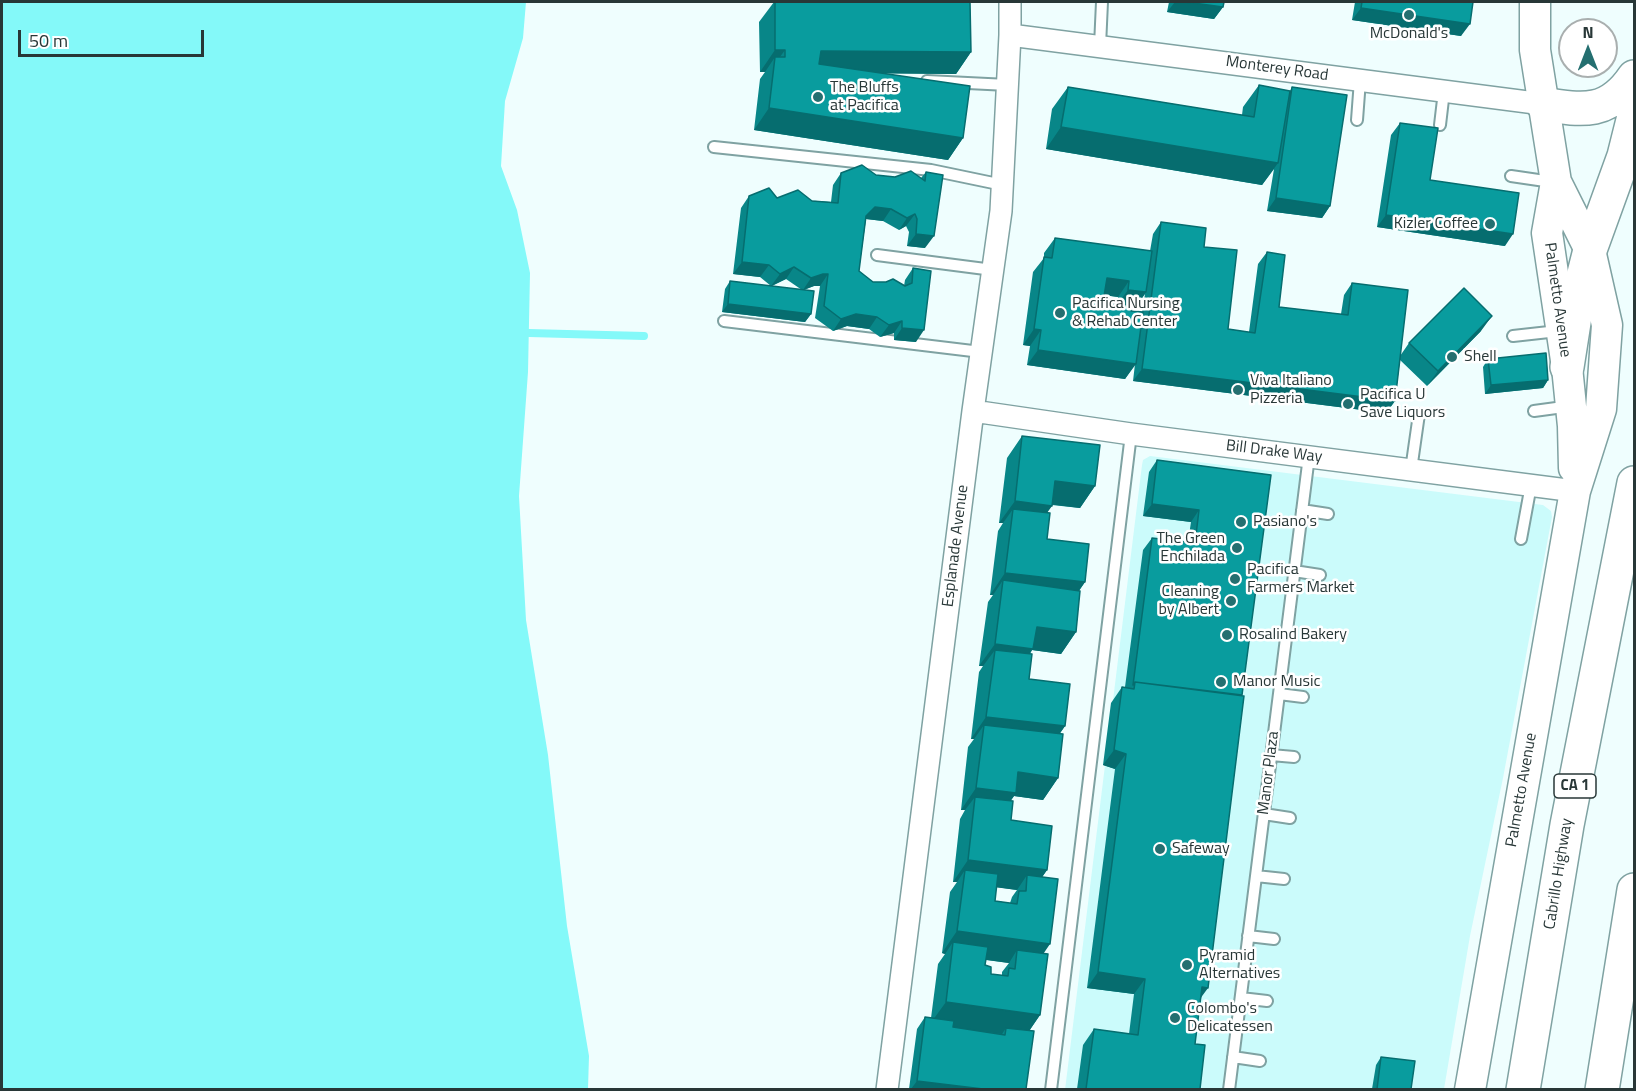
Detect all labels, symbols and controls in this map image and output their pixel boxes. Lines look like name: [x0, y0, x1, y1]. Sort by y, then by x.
marker: McDonald's: [1402, 8, 1416, 22]
scale bar: [21, 18, 207, 56]
north arrow: [1558, 18, 1618, 78]
text: N: [1582, 20, 1594, 44]
place label: McDonald's: [1370, 24, 1448, 44]
text: 50 m: [29, 27, 68, 54]
street label: Monterey Road: [1225, 52, 1329, 86]
place label: The Bluffs at Pacifica: [830, 78, 899, 116]
marker: The Bluffs at Pacifica: [811, 90, 825, 104]
place label: Kizler Coffee: [1394, 214, 1478, 234]
marker: Kizler Coffee: [1483, 217, 1497, 231]
street label: Palmetto Avenue: [1539, 241, 1575, 359]
place label: Pacifica Nursing & Rehab Center: [1072, 294, 1180, 332]
marker: Pacifica Nursing & Rehab Center: [1053, 306, 1067, 320]
place label: Shell: [1464, 347, 1497, 367]
marker: Shell: [1445, 350, 1459, 364]
place label: Viva Italiano Pizzeria: [1250, 371, 1332, 409]
marker: Viva Italiano Pizzeria: [1231, 383, 1245, 397]
place label: Pacifica U Save Liquors: [1360, 385, 1445, 423]
marker: Pacifica U Save Liquors: [1341, 397, 1355, 411]
street label: Bill Drake Way: [1225, 437, 1323, 467]
street label: Esplanade Avenue: [939, 484, 973, 608]
place label: Pasiano's: [1253, 512, 1317, 532]
marker: Pasiano's: [1234, 515, 1248, 529]
place label: The Green Enchilada: [1156, 529, 1225, 567]
marker: The Green Enchilada: [1230, 541, 1244, 555]
place label: Pacifica Farmers Market: [1247, 560, 1354, 598]
marker: Pacifica Farmers Market: [1228, 572, 1242, 586]
place label: Cleaning by Albert: [1159, 582, 1219, 620]
marker: Cleaning by Albert: [1224, 594, 1238, 608]
place label: Rosalind Bakery: [1239, 625, 1347, 645]
marker: Rosalind Bakery: [1220, 628, 1234, 642]
place label: Manor Music: [1233, 672, 1320, 692]
marker: Manor Music: [1214, 675, 1228, 689]
street label: Manor Plaza: [1254, 730, 1284, 816]
street label: Palmetto Avenue: [1502, 731, 1542, 849]
road number: CA 1: [1554, 774, 1596, 798]
street label: Cabrillo Highway: [1541, 817, 1577, 931]
place label: Safeway: [1172, 839, 1230, 859]
marker: Safeway: [1153, 842, 1167, 856]
place label: Pyramid Alternatives: [1199, 946, 1280, 984]
marker: Pyramid Alternatives: [1180, 958, 1194, 972]
place label: Colombo's Delicatessen: [1187, 999, 1273, 1037]
marker: Colombo's Delicatessen: [1168, 1011, 1182, 1025]

